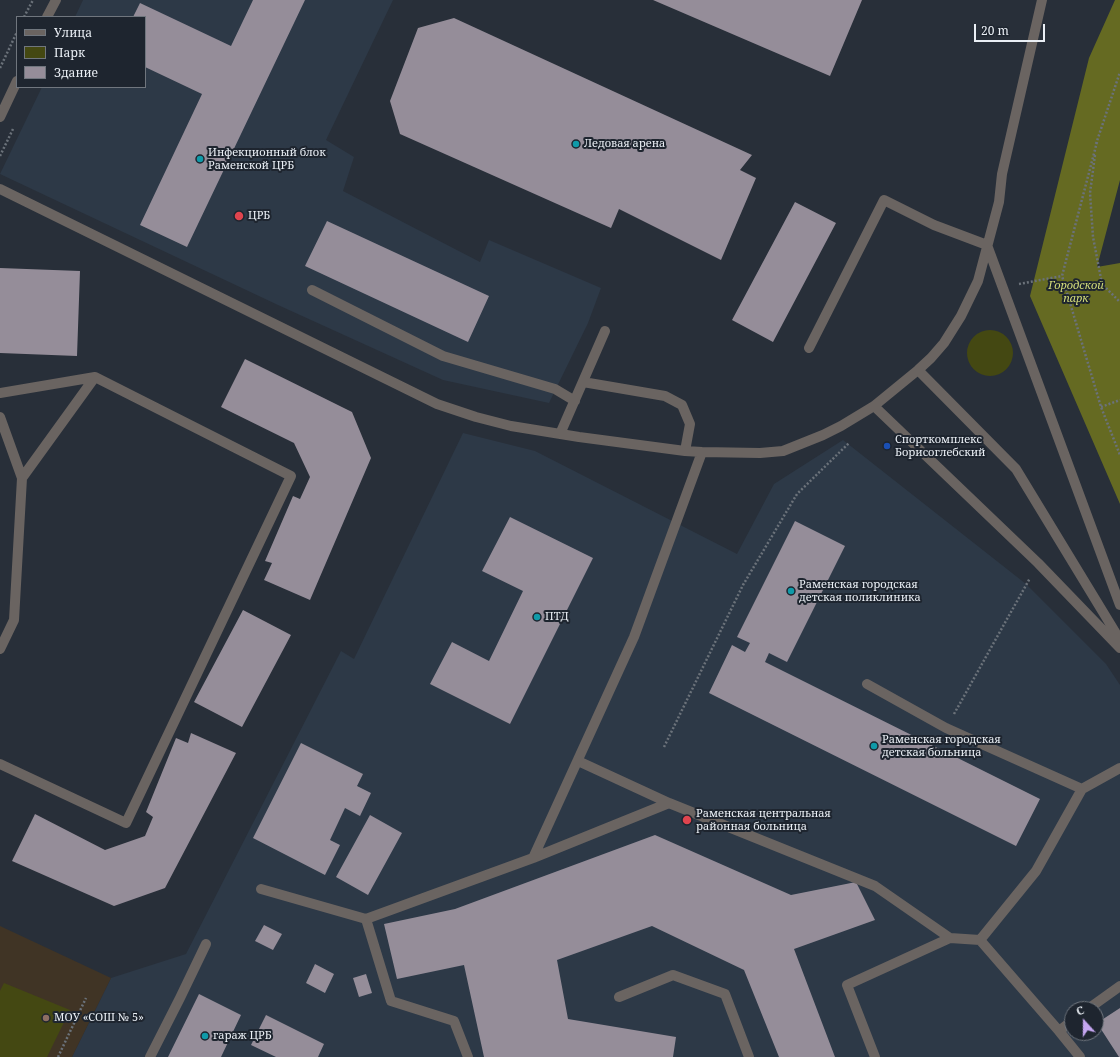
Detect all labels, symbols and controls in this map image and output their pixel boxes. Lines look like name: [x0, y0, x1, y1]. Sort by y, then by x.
legend: [16, 16, 146, 88]
scale bar: [976, 16, 1047, 42]
text: 20 m: [981, 22, 1009, 39]
text: Улица: [54, 24, 92, 41]
text: Парк: [54, 44, 85, 61]
text: Здание: [54, 64, 98, 81]
place label: Ледовая арена: [584, 137, 665, 151]
marker: Ледовая арена: [571, 139, 581, 149]
place label: Инфекционный блок Раменской ЦРБ: [208, 146, 326, 172]
marker: Инфекционный блок Раменской ЦРБ: [195, 154, 205, 164]
place label: ЦРБ: [248, 209, 270, 223]
marker: ЦРБ: [233, 210, 245, 222]
park label: Городской парк: [1048, 279, 1104, 305]
place label: Спорткомплекс Борисоглебский: [895, 433, 986, 459]
marker: Спорткомплекс Борисоглебский: [882, 441, 892, 451]
place label: Раменская городская детская поликлиника: [799, 578, 921, 604]
marker: Раменская городская детская поликлиника: [786, 586, 796, 596]
place label: ПТД: [545, 610, 569, 624]
marker: ПТД: [532, 612, 542, 622]
place label: Раменская городская детская больница: [882, 733, 1001, 759]
marker: Раменская городская детская больница: [869, 741, 879, 751]
place label: Раменская центральная районная больница: [696, 807, 831, 833]
marker: Раменская центральная районная больница: [681, 814, 693, 826]
north arrow: [1064, 1001, 1104, 1041]
text: С: [1074, 1002, 1086, 1019]
place label: МОУ «СОШ № 5»: [54, 1011, 144, 1025]
marker: МОУ «СОШ № 5»: [41, 1013, 51, 1023]
place label: гараж ЦРБ: [213, 1029, 272, 1043]
marker: гараж ЦРБ: [200, 1031, 210, 1041]

